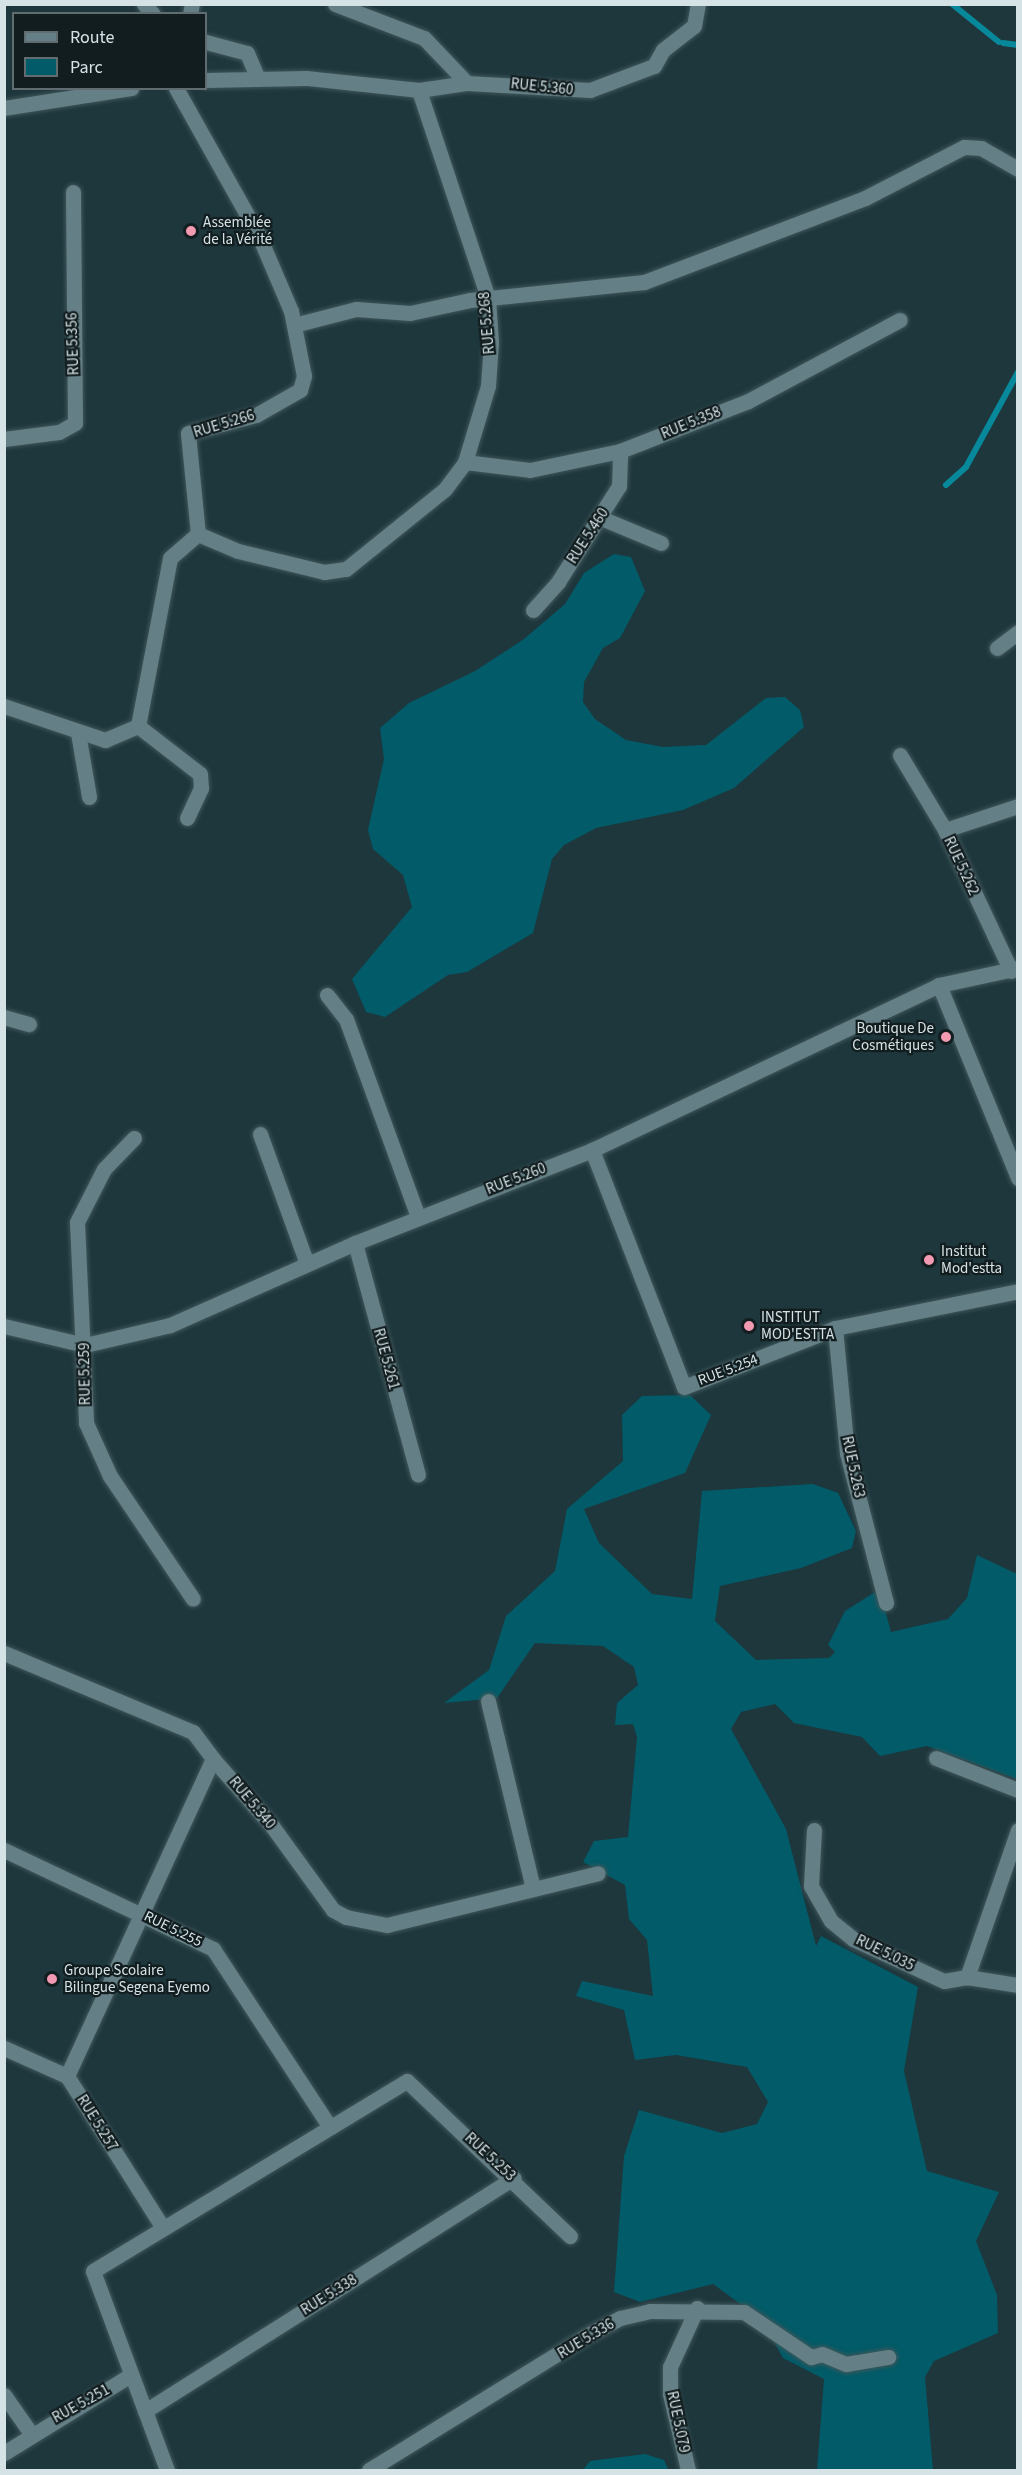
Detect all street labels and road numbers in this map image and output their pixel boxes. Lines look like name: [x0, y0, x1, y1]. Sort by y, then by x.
street label: RUE 5.360: [510, 75, 574, 99]
street label: RUE 5.268: [475, 291, 499, 355]
street label: RUE 5.356: [63, 312, 83, 376]
street label: RUE 5.358: [659, 403, 723, 443]
street label: RUE 5.266: [191, 406, 257, 442]
street label: RUE 5.460: [563, 505, 613, 567]
street label: RUE 5.262: [940, 834, 982, 898]
street label: RUE 5.260: [484, 1159, 548, 1199]
street label: RUE 5.261: [369, 1326, 403, 1392]
street label: RUE 5.259: [75, 1343, 95, 1405]
street label: RUE 5.254: [696, 1350, 760, 1390]
street label: RUE 5.263: [838, 1434, 868, 1500]
street label: RUE 5.340: [225, 1773, 279, 1833]
street label: RUE 5.255: [141, 1907, 205, 1951]
street label: RUE 5.035: [853, 1931, 917, 1975]
street label: RUE 5.257: [73, 2092, 121, 2154]
street label: RUE 5.253: [461, 2129, 519, 2185]
street label: RUE 5.338: [298, 2271, 360, 2319]
street label: RUE 5.336: [555, 2315, 617, 2363]
street label: RUE 5.251: [49, 2381, 113, 2427]
street label: RUE 5.079: [663, 2389, 693, 2455]

